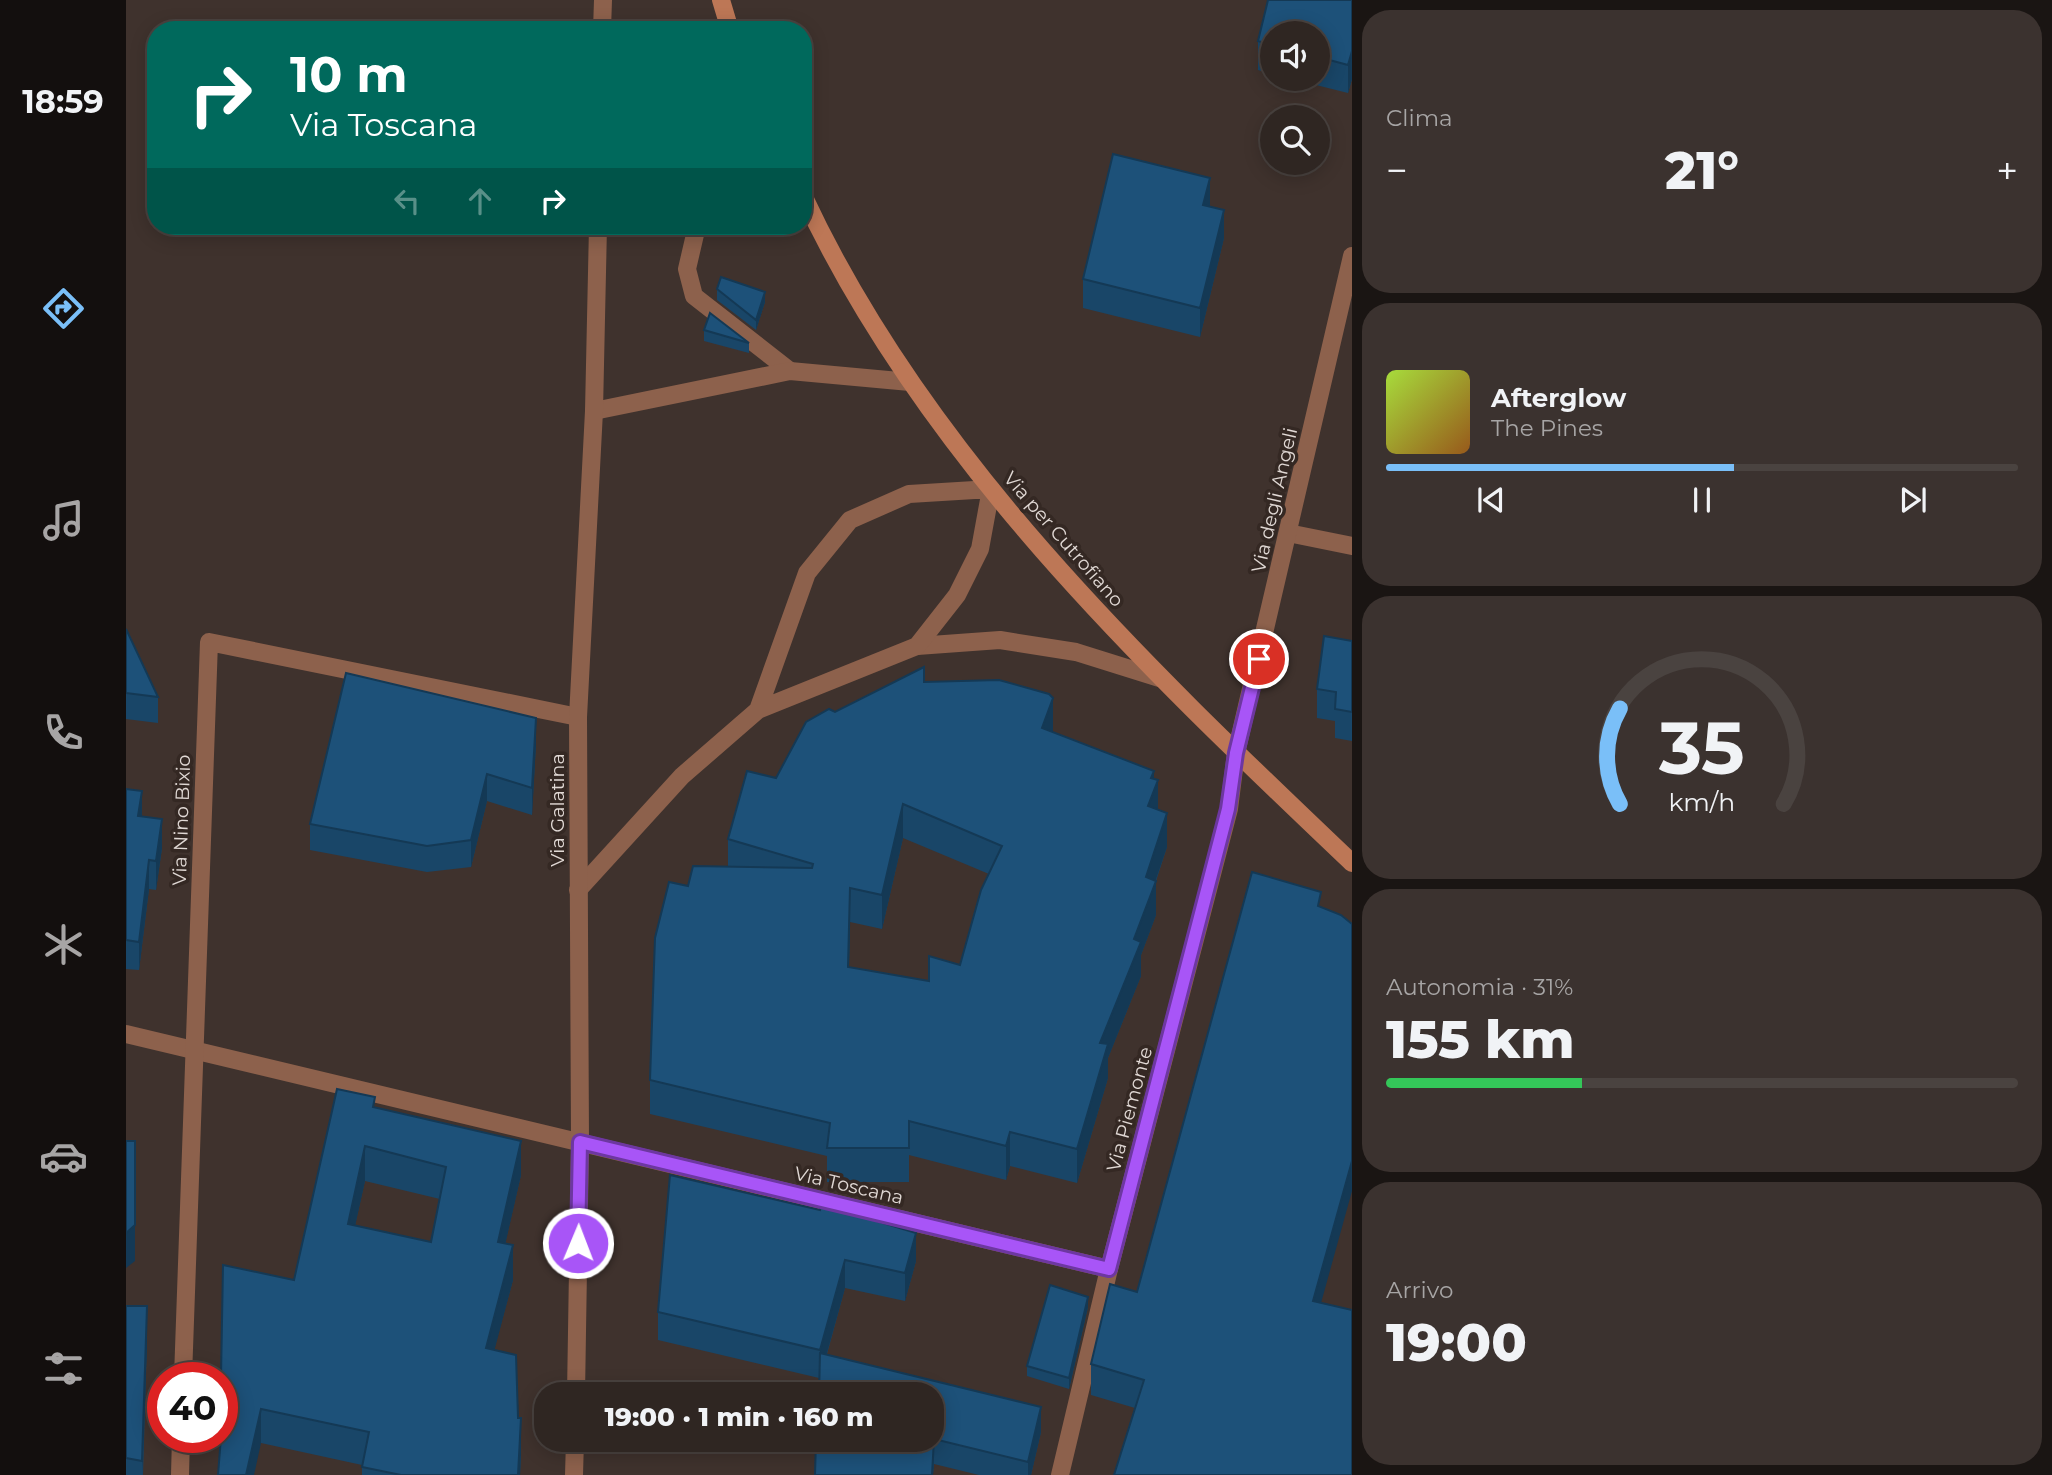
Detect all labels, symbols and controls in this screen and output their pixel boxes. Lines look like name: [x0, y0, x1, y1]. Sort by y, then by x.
map controls: [1260, 21, 1330, 175]
button: sound: [1260, 21, 1330, 91]
text: 10 m: [290, 45, 408, 104]
icon: right: [175, 49, 266, 140]
text: 18:59: [22, 82, 104, 121]
text: Clima: [1386, 104, 1453, 132]
text: Via Toscana: [290, 105, 477, 144]
button: search: [1260, 105, 1330, 175]
text: 21°: [1665, 139, 1739, 202]
text: −: [1386, 147, 1408, 194]
text: +: [1996, 147, 2018, 194]
icon: left: [388, 182, 426, 220]
icon: ahead: [461, 182, 499, 220]
icon: right: [534, 182, 572, 220]
icon: directions: [39, 284, 88, 333]
text: Afterglow: [1491, 382, 1626, 414]
text: The Pines: [1491, 414, 1603, 442]
street label: Via degli Angeli: [1247, 425, 1302, 575]
street label: Via per Cutrofiano: [999, 467, 1129, 612]
icon: previous: [1472, 481, 1510, 519]
icon: pause: [1683, 481, 1721, 519]
icon: next: [1894, 481, 1932, 519]
icon: music: [39, 496, 88, 545]
pin: [1229, 629, 1289, 689]
icon: arrive: [1240, 640, 1278, 678]
text: 35: [1658, 704, 1745, 792]
icon: phone: [39, 708, 88, 757]
street label: Via Galatina: [546, 753, 569, 867]
street label: Via Nino Bixio: [168, 754, 195, 886]
text: km/h: [1669, 786, 1735, 816]
icon: climate: [39, 920, 88, 969]
text: Autonomia · 31%: [1386, 973, 1573, 1001]
text: 155 km: [1386, 1008, 1575, 1071]
street label: Via Piemonte: [1102, 1044, 1157, 1174]
icon: car: [39, 1132, 88, 1181]
street label: Via Toscana: [792, 1162, 906, 1209]
position arrow: [541, 1206, 615, 1280]
text: Arrivo: [1386, 1276, 1453, 1304]
text: 19:00: [1386, 1311, 1527, 1374]
icon: filters: [39, 1344, 88, 1393]
speed limit sign: 40: [147, 1362, 238, 1453]
text: 19:00 · 1 min · 160 m: [605, 1401, 873, 1433]

